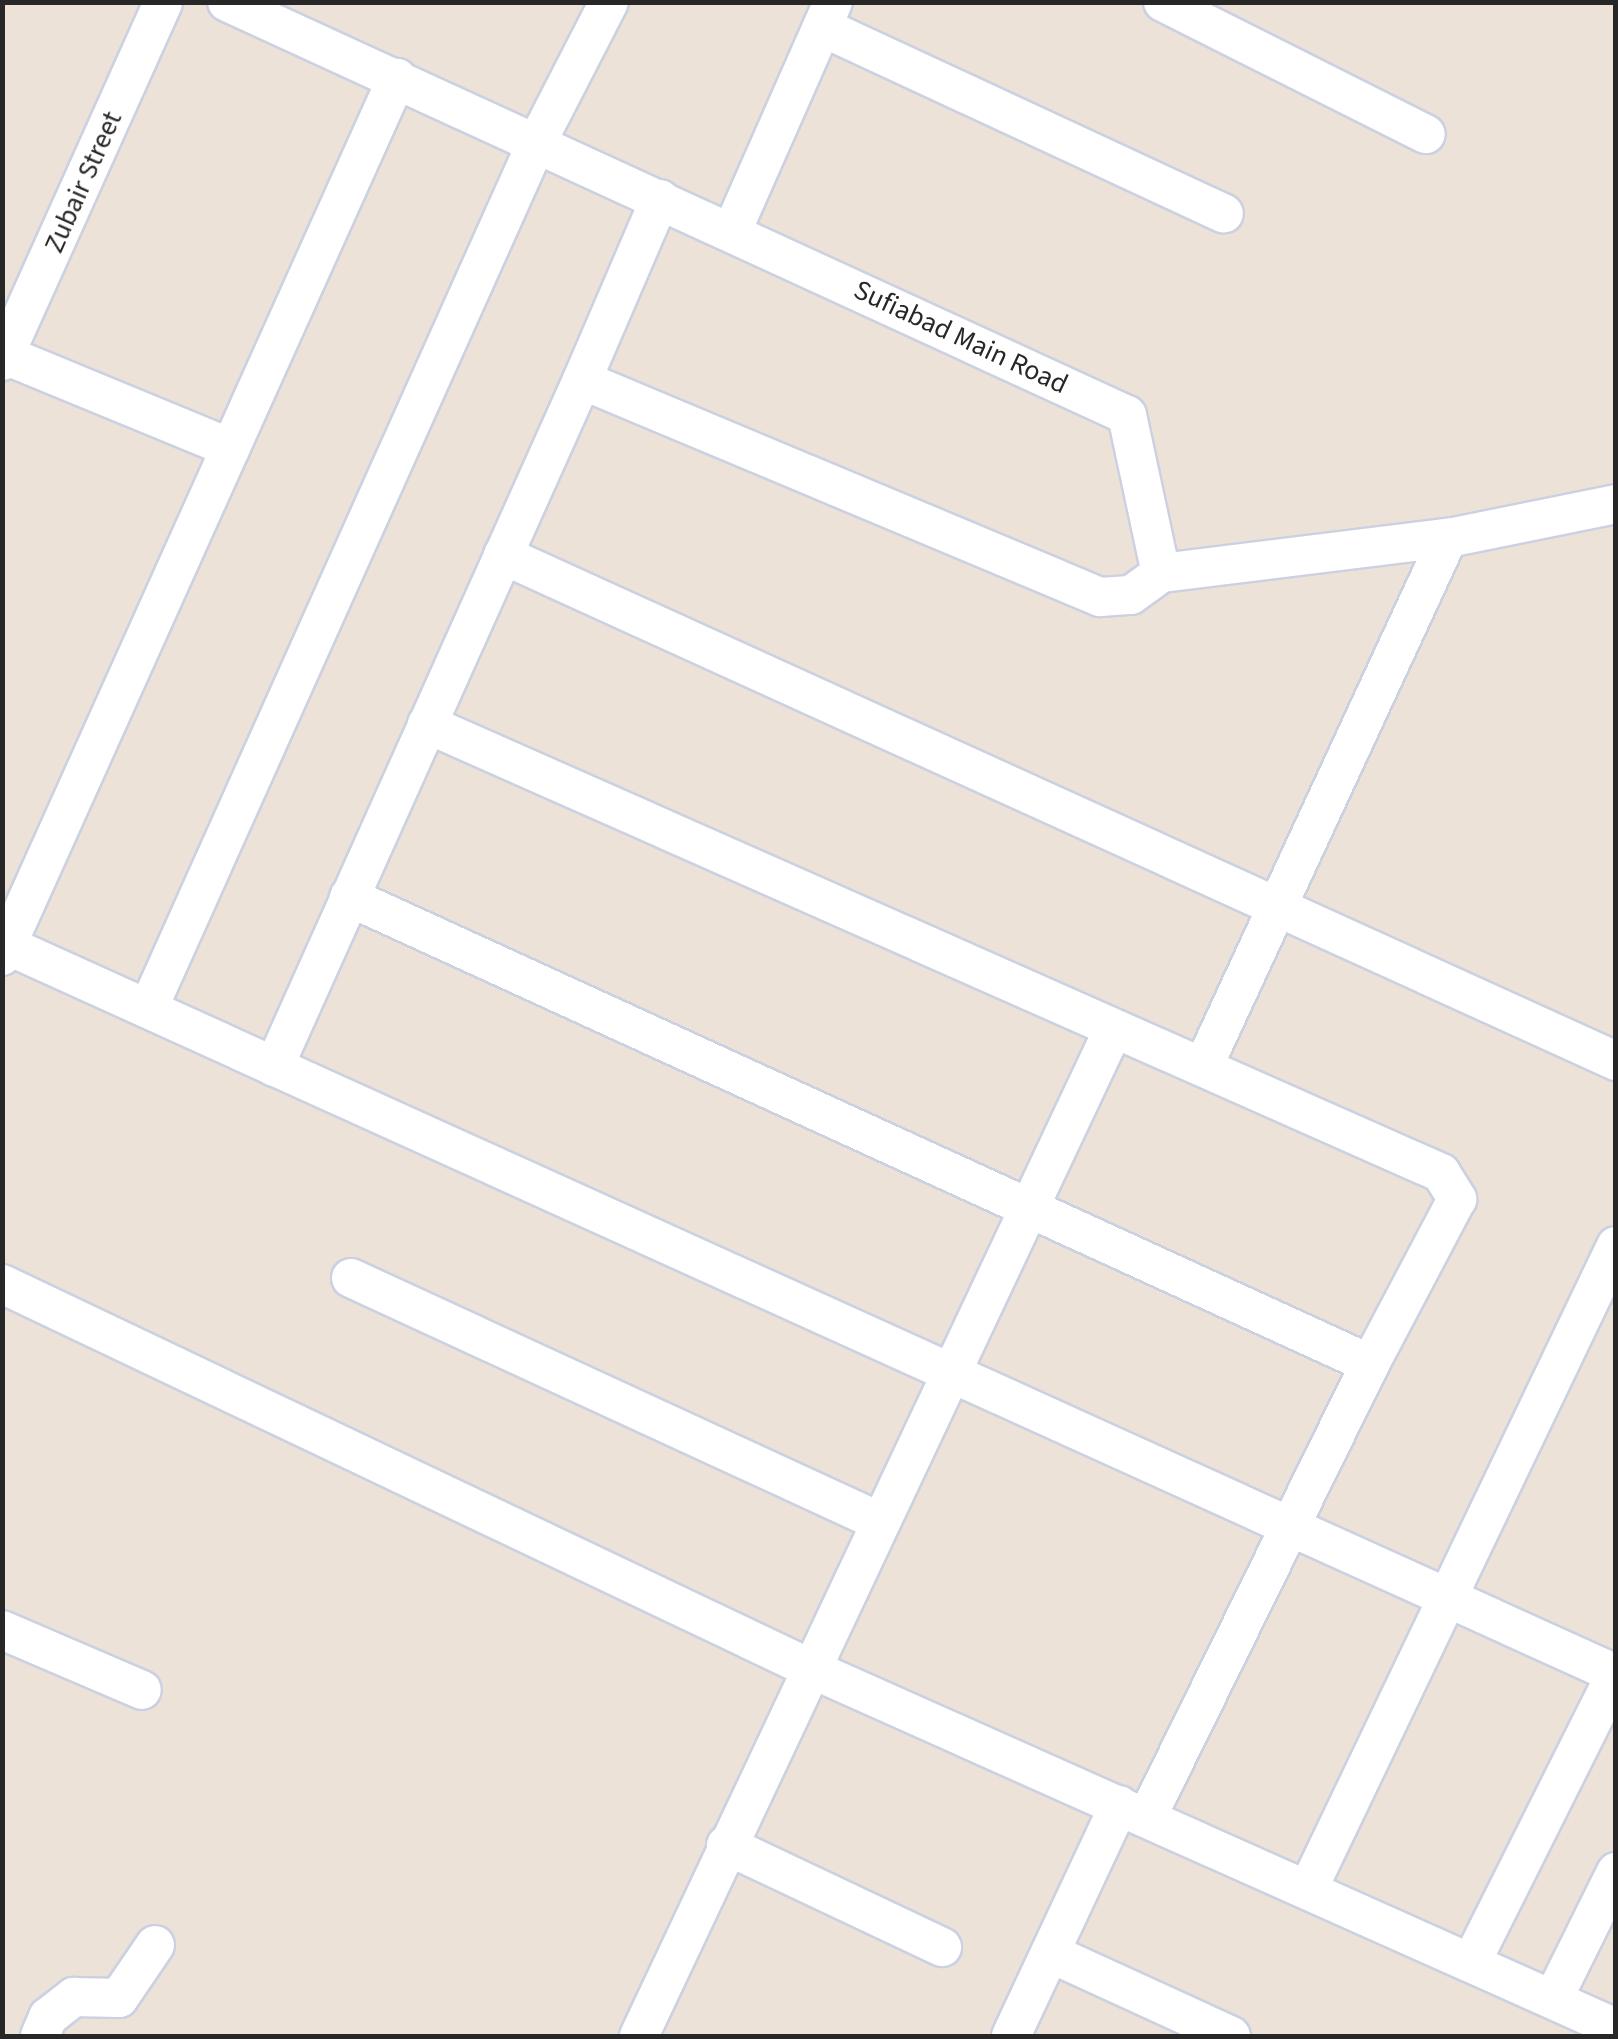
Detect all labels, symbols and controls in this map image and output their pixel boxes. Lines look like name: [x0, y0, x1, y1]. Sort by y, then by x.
street label: Zubair Street: [37, 106, 129, 258]
street label: Sufiabad Main Road: [849, 273, 1073, 401]

